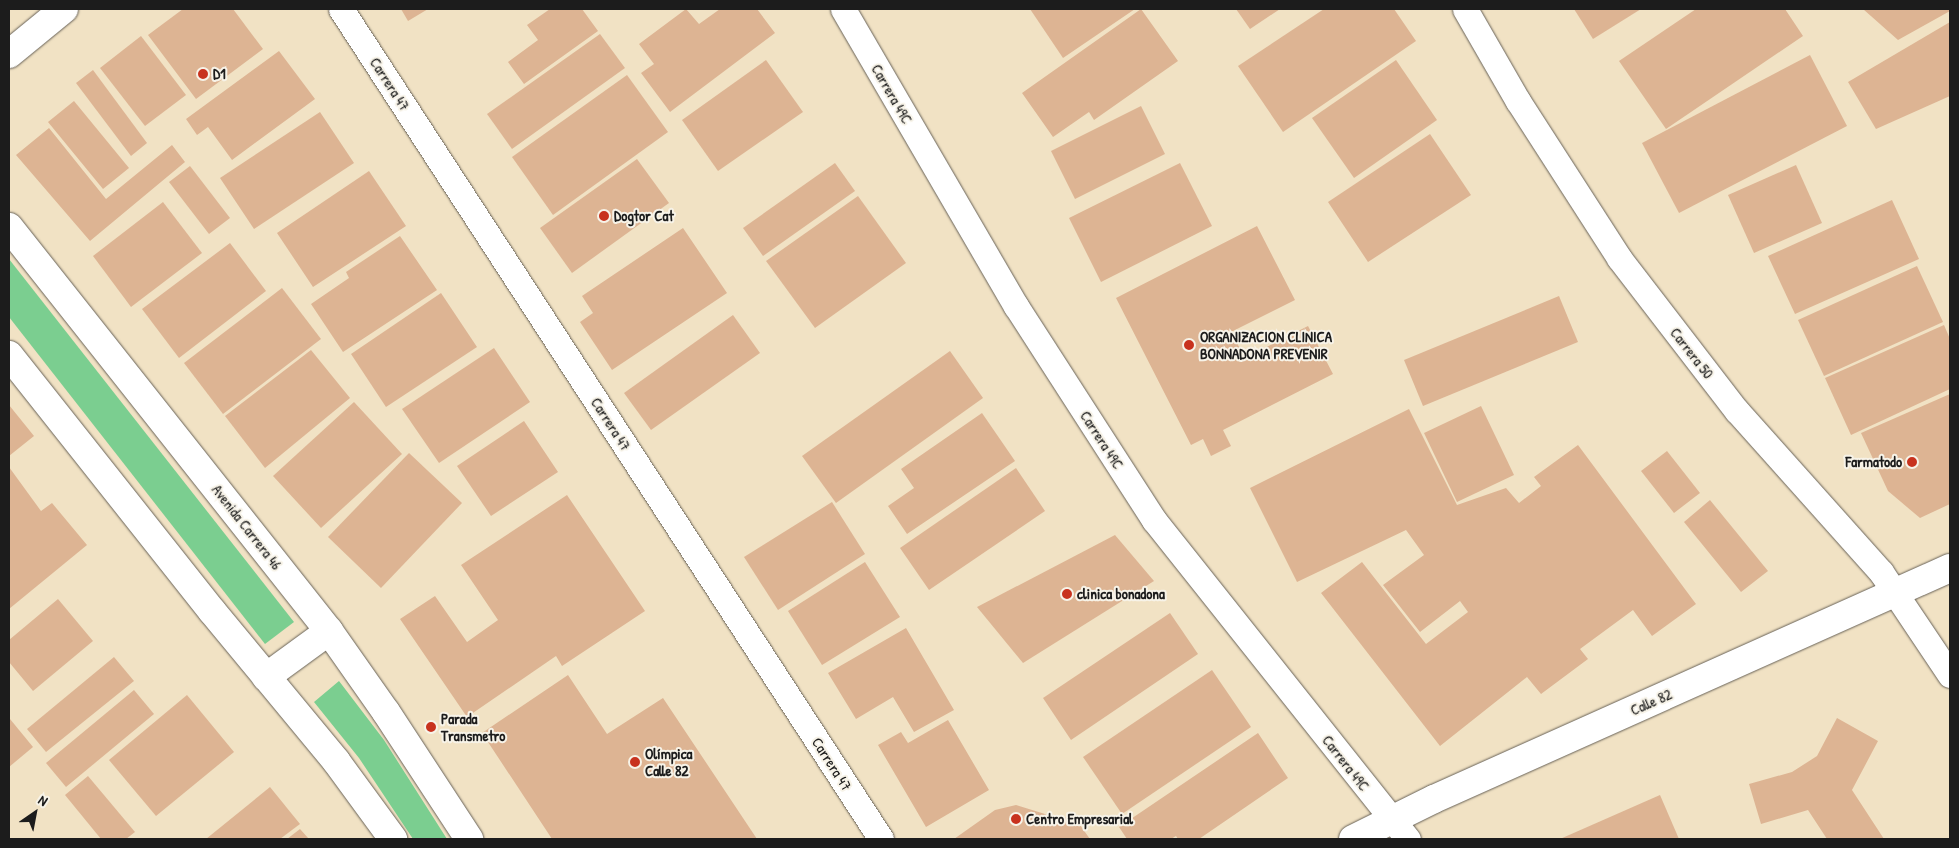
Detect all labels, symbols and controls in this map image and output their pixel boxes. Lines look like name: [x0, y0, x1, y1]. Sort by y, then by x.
street label: Carrera 47: [366, 54, 414, 114]
street label: Carrera 49C: [868, 61, 916, 127]
place label: D1: [213, 65, 226, 83]
marker: D1: [197, 68, 209, 80]
place label: Dogtor Cat: [614, 207, 674, 225]
marker: Dogtor Cat: [598, 210, 610, 222]
street label: Carrera 50: [1667, 324, 1717, 382]
place label: ORGANIZACION CLINICA BONNADONA PREVENIR: [1200, 327, 1332, 362]
marker: ORGANIZACION CLINICA BONNADONA PREVENIR: [1182, 338, 1196, 352]
street label: Carrera 47: [587, 394, 635, 454]
street label: Carrera 49C: [1076, 407, 1128, 473]
place label: Farmatodo: [1846, 453, 1902, 471]
marker: Farmatodo: [1906, 456, 1918, 468]
street label: Avenida Carrera 46: [208, 481, 286, 573]
place label: clinica bonadona: [1077, 585, 1165, 603]
marker: clinica bonadona: [1061, 588, 1073, 600]
street label: Calle 82: [1627, 685, 1675, 719]
place label: Parada Transmetro: [441, 709, 505, 744]
marker: Parada Transmetro: [425, 721, 437, 733]
street label: Carrera 49C: [1319, 731, 1373, 795]
street label: Carrera 47: [808, 734, 856, 794]
place label: Olímpica Calle 82: [645, 744, 692, 779]
marker: Olímpica Calle 82: [629, 756, 641, 768]
north arrow: [10, 788, 60, 838]
text: N: [35, 790, 52, 810]
place label: Centro Empresarial: [1026, 810, 1133, 828]
marker: Centro Empresarial: [1010, 813, 1022, 825]

